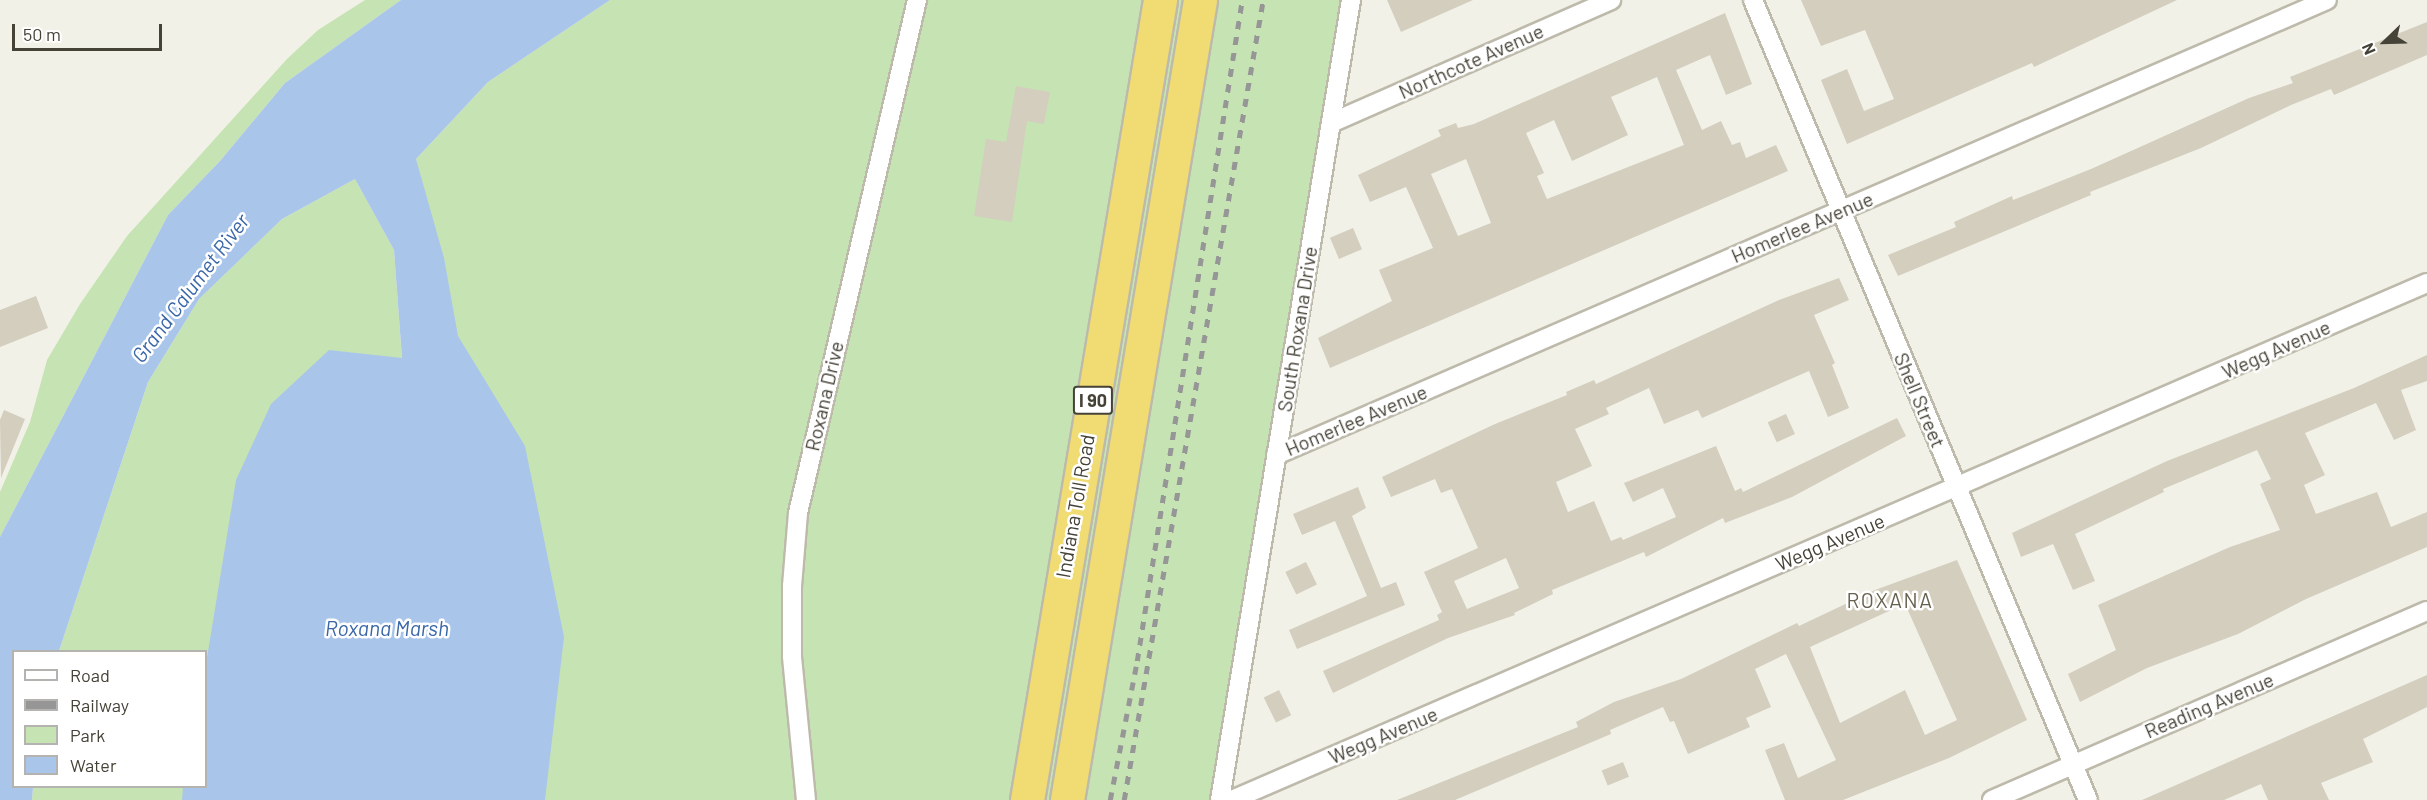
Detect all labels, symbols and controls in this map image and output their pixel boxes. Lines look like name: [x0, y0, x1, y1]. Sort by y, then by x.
scale bar: [15, 12, 165, 50]
north arrow: [2355, 12, 2415, 72]
street label: Northcote Avenue: [1395, 18, 1547, 104]
text: 50 m: [23, 23, 61, 45]
text: N: [2357, 41, 2379, 58]
street label: Homerlee Avenue: [1727, 186, 1877, 268]
water label: Grand Calumet River: [126, 209, 254, 367]
street label: South Roxana Drive: [1272, 244, 1322, 414]
street label: Wegg Avenue: [2218, 314, 2334, 384]
street label: Roxana Drive: [800, 339, 848, 453]
street label: Shell Street: [1889, 349, 1951, 451]
street label: Homerlee Avenue: [1281, 379, 1431, 461]
road number: I 90: [1072, 385, 1114, 415]
street label: Indiana Toll Road: [1051, 432, 1099, 580]
street label: Wegg Avenue: [1772, 508, 1888, 576]
district label: ROXANA: [1847, 587, 1933, 613]
water label: Roxana Marsh: [325, 615, 449, 641]
legend: [12, 650, 207, 788]
text: Road: [70, 664, 110, 686]
street label: Reading Avenue: [2141, 667, 2277, 743]
text: Railway: [70, 694, 129, 716]
street label: Wegg Avenue: [1325, 701, 1441, 769]
text: Park: [70, 724, 105, 746]
text: Water: [70, 754, 117, 776]

